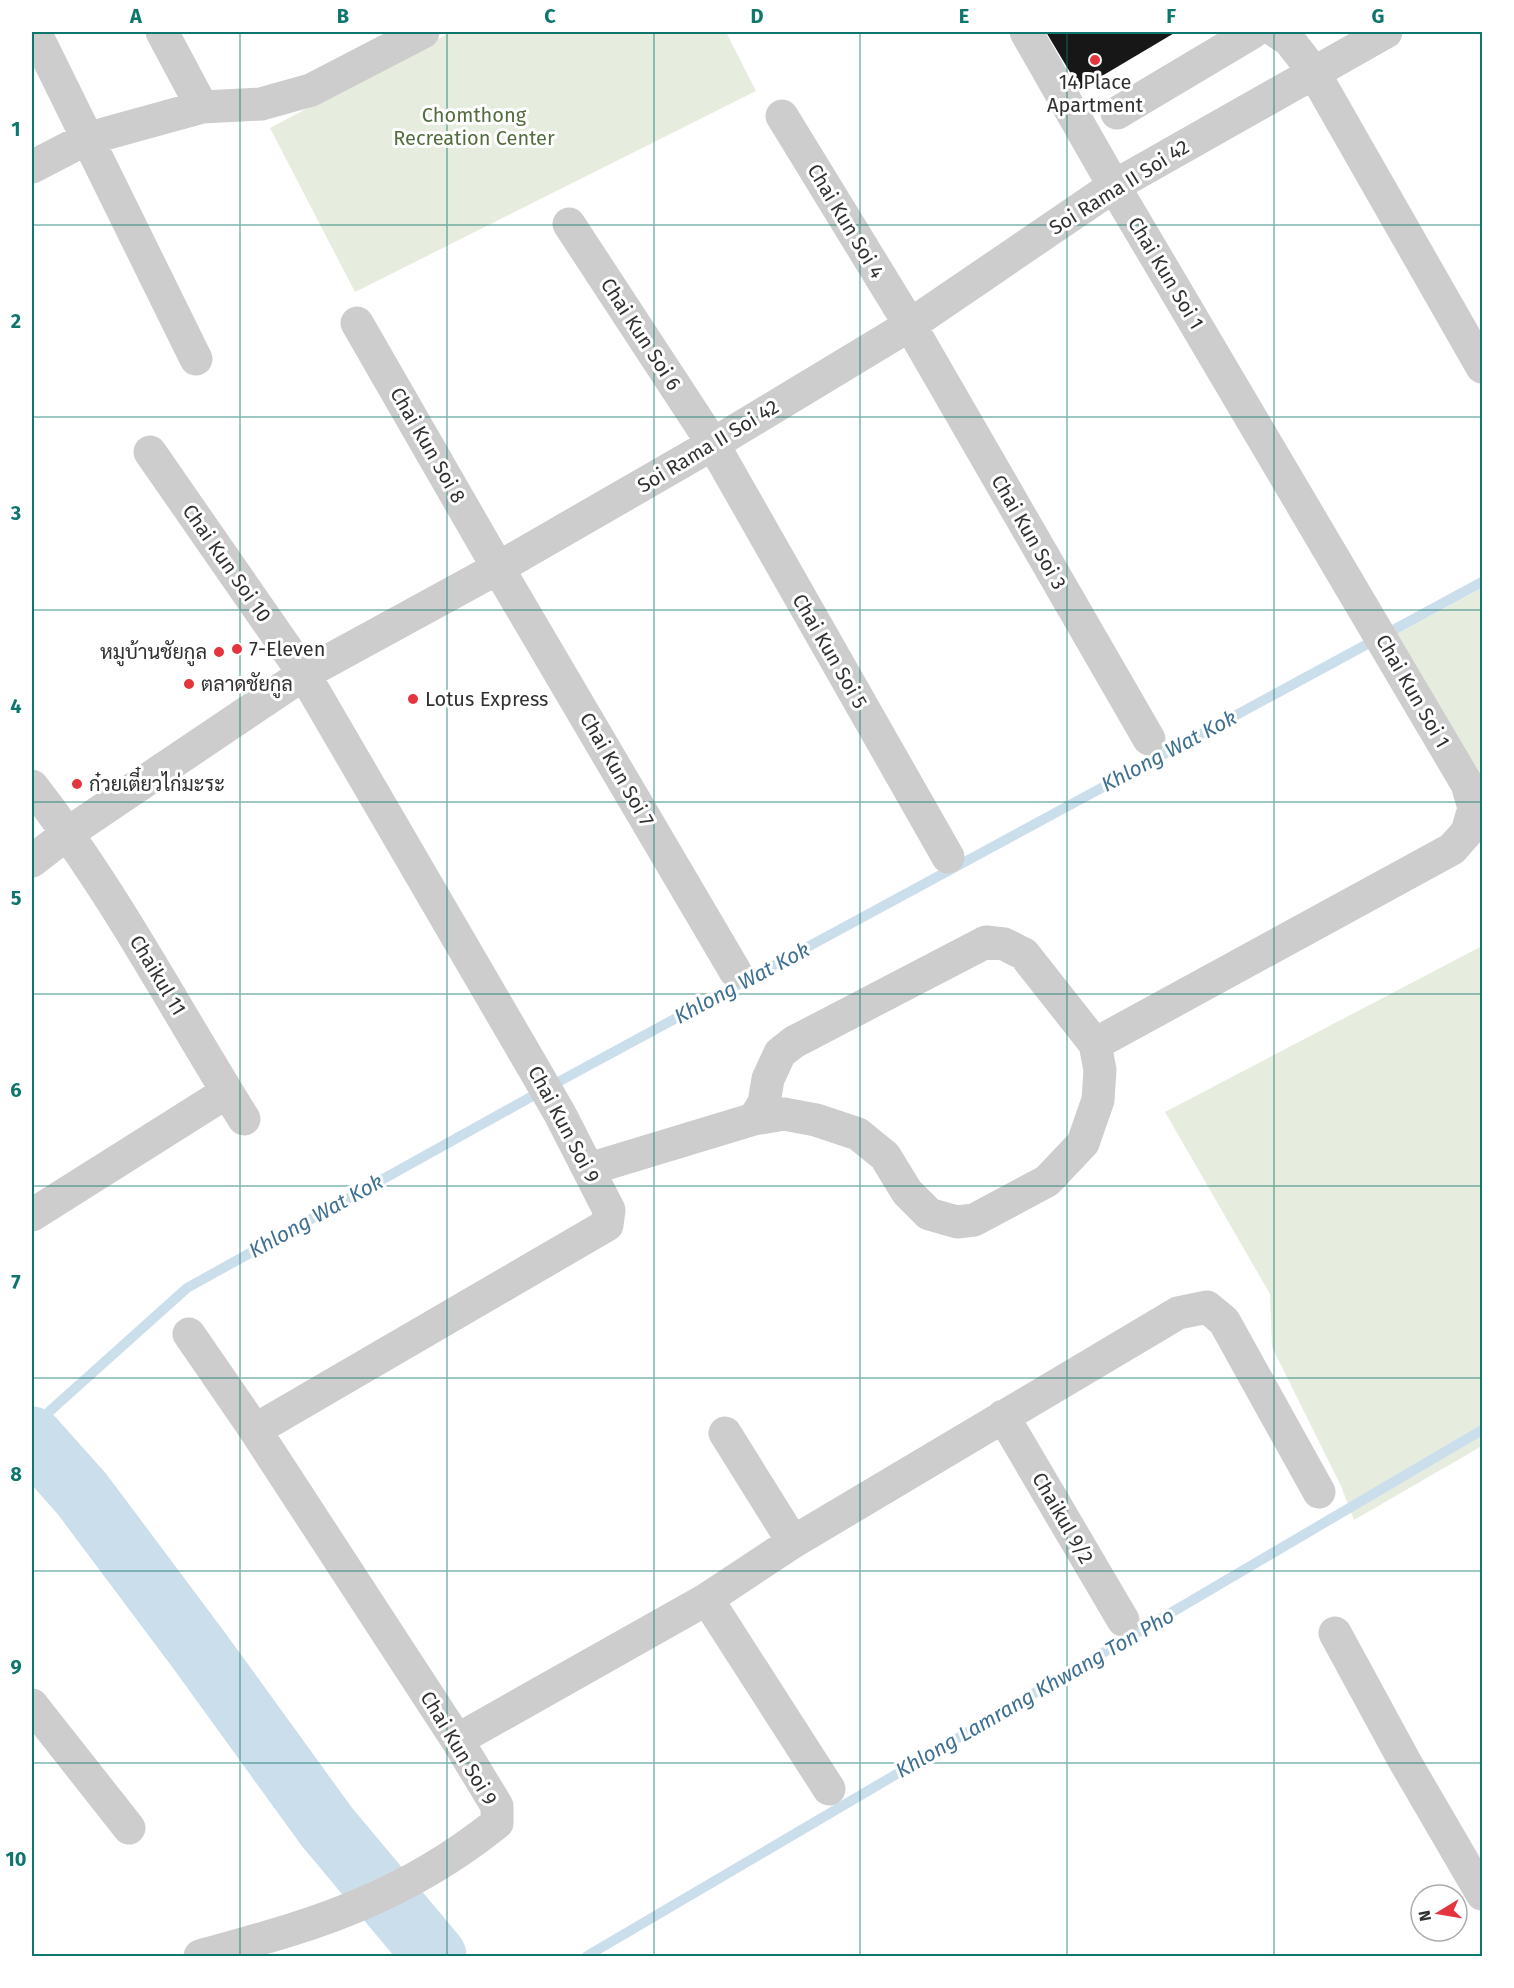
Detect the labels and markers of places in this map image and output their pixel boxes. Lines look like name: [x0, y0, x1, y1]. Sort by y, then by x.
marker: 14 Place Apartment: [1088, 53, 1102, 67]
place label: 14 Place Apartment: [1047, 70, 1144, 117]
place label: 7-Eleven: [249, 637, 325, 661]
place label: หมูบ้านชัยกูล: [100, 640, 207, 667]
marker: 7-Eleven: [230, 642, 244, 656]
marker: หมูบ้านชัยกูล: [212, 645, 226, 659]
place label: ตลาดชัยกูล: [201, 672, 293, 699]
marker: ตลาดชัยกูล: [182, 677, 196, 691]
place label: Lotus Express: [425, 687, 548, 711]
marker: Lotus Express: [406, 692, 420, 706]
place label: ก๋วยเตี๋ยวไก่มะระ: [89, 766, 225, 796]
marker: ก๋วยเตี๋ยวไก่มะระ: [70, 777, 84, 791]

